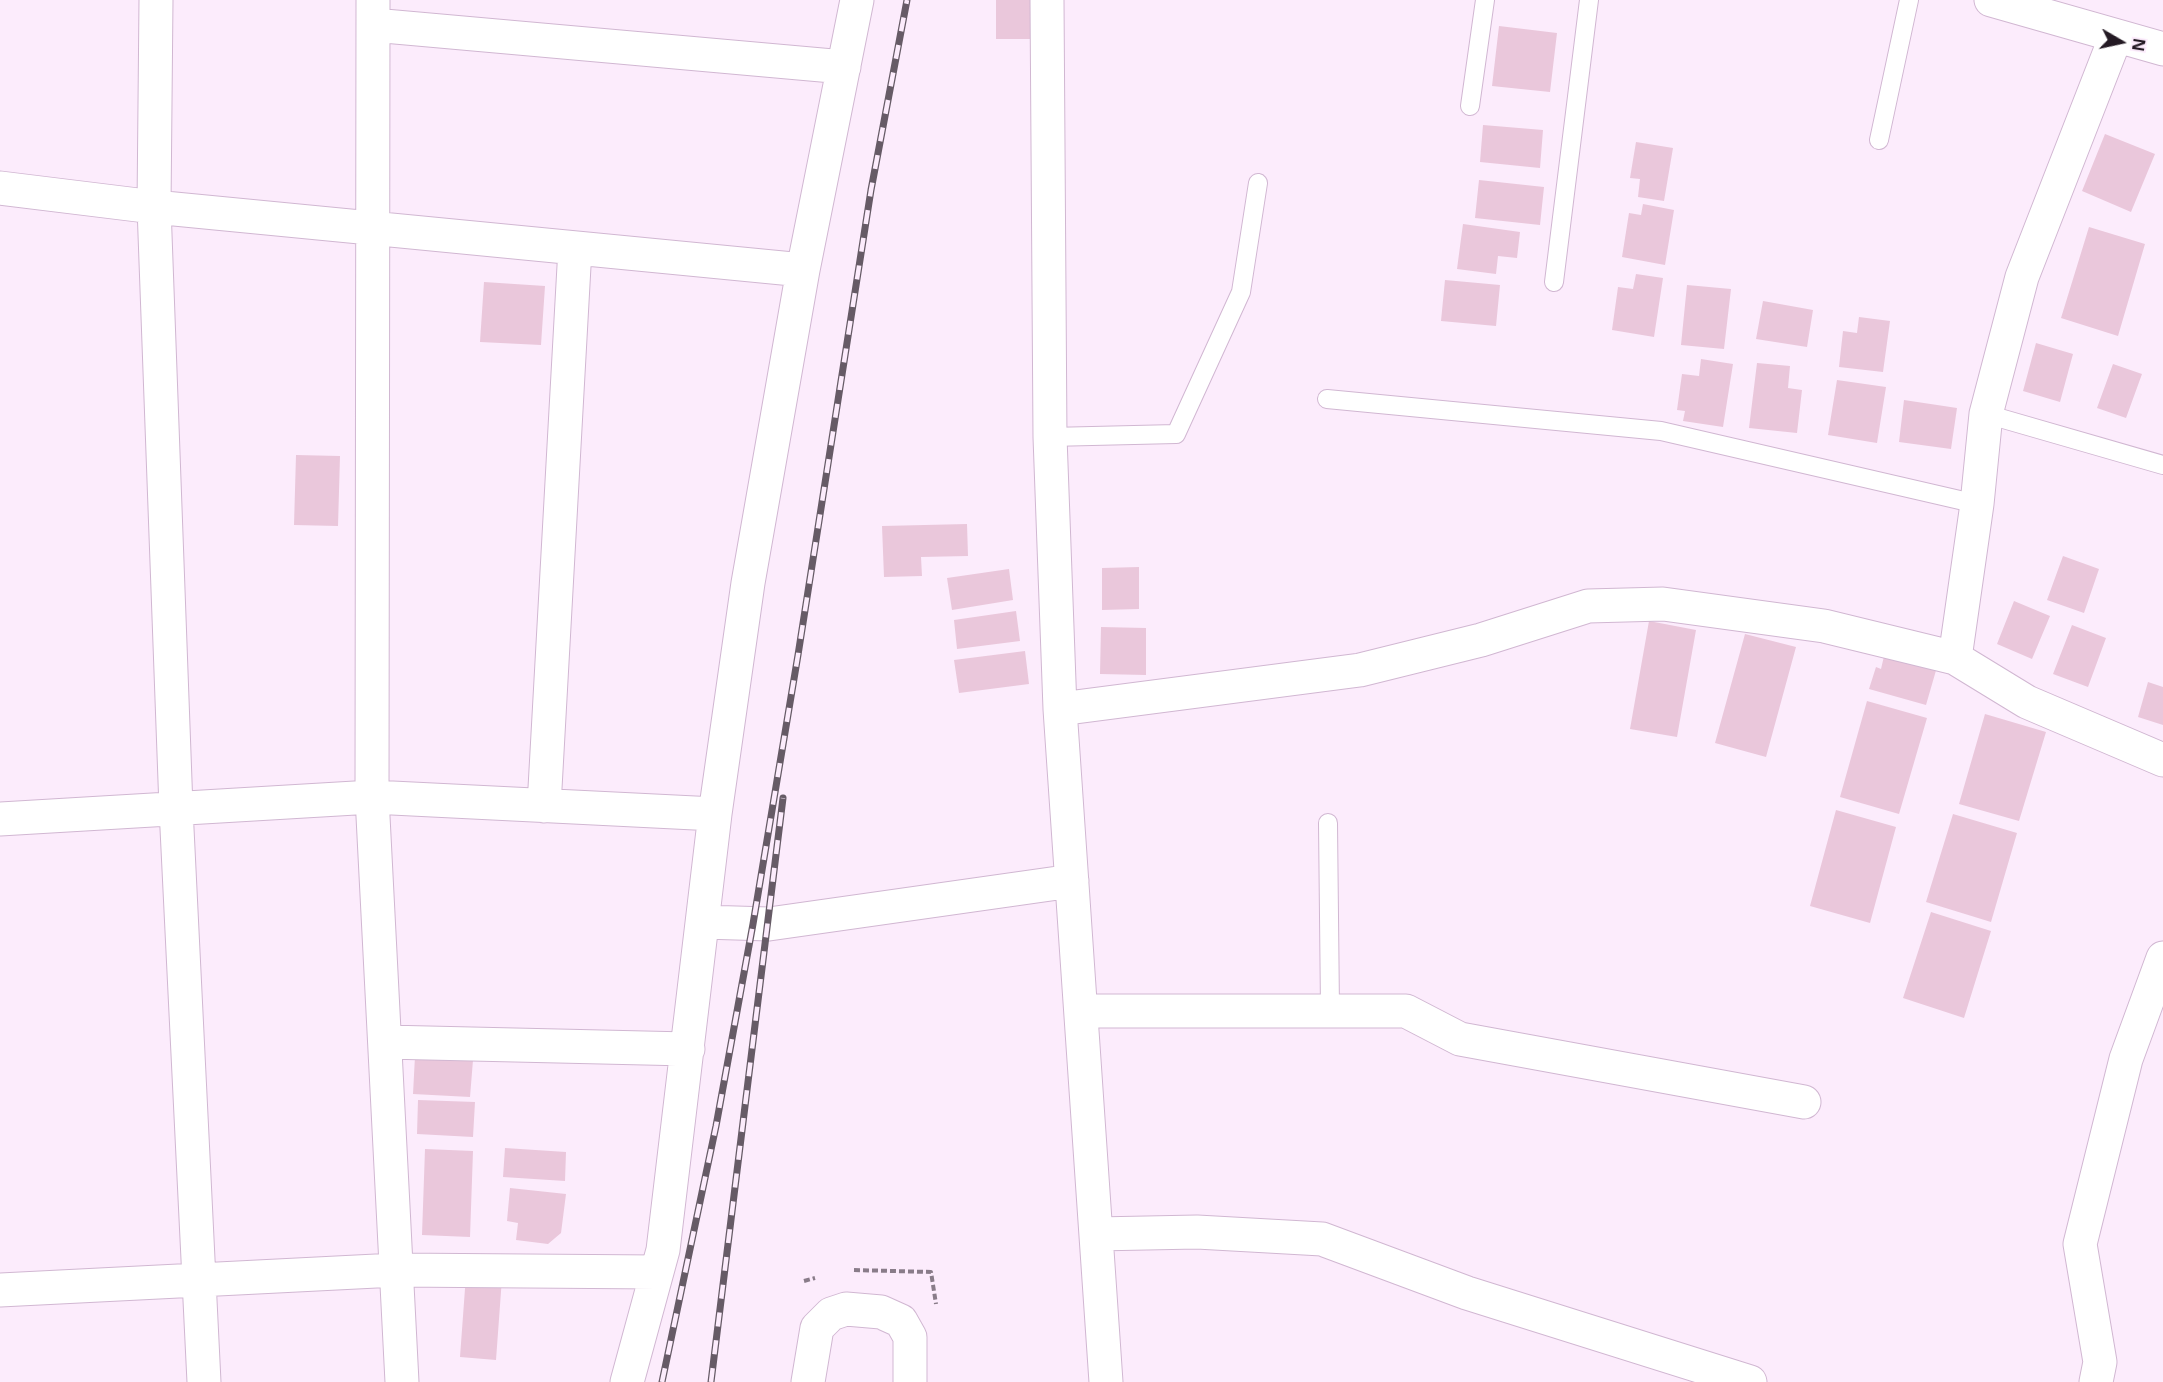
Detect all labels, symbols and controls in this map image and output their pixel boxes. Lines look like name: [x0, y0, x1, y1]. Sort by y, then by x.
north arrow: [2091, 12, 2151, 72]
text: N: [2127, 37, 2151, 53]

